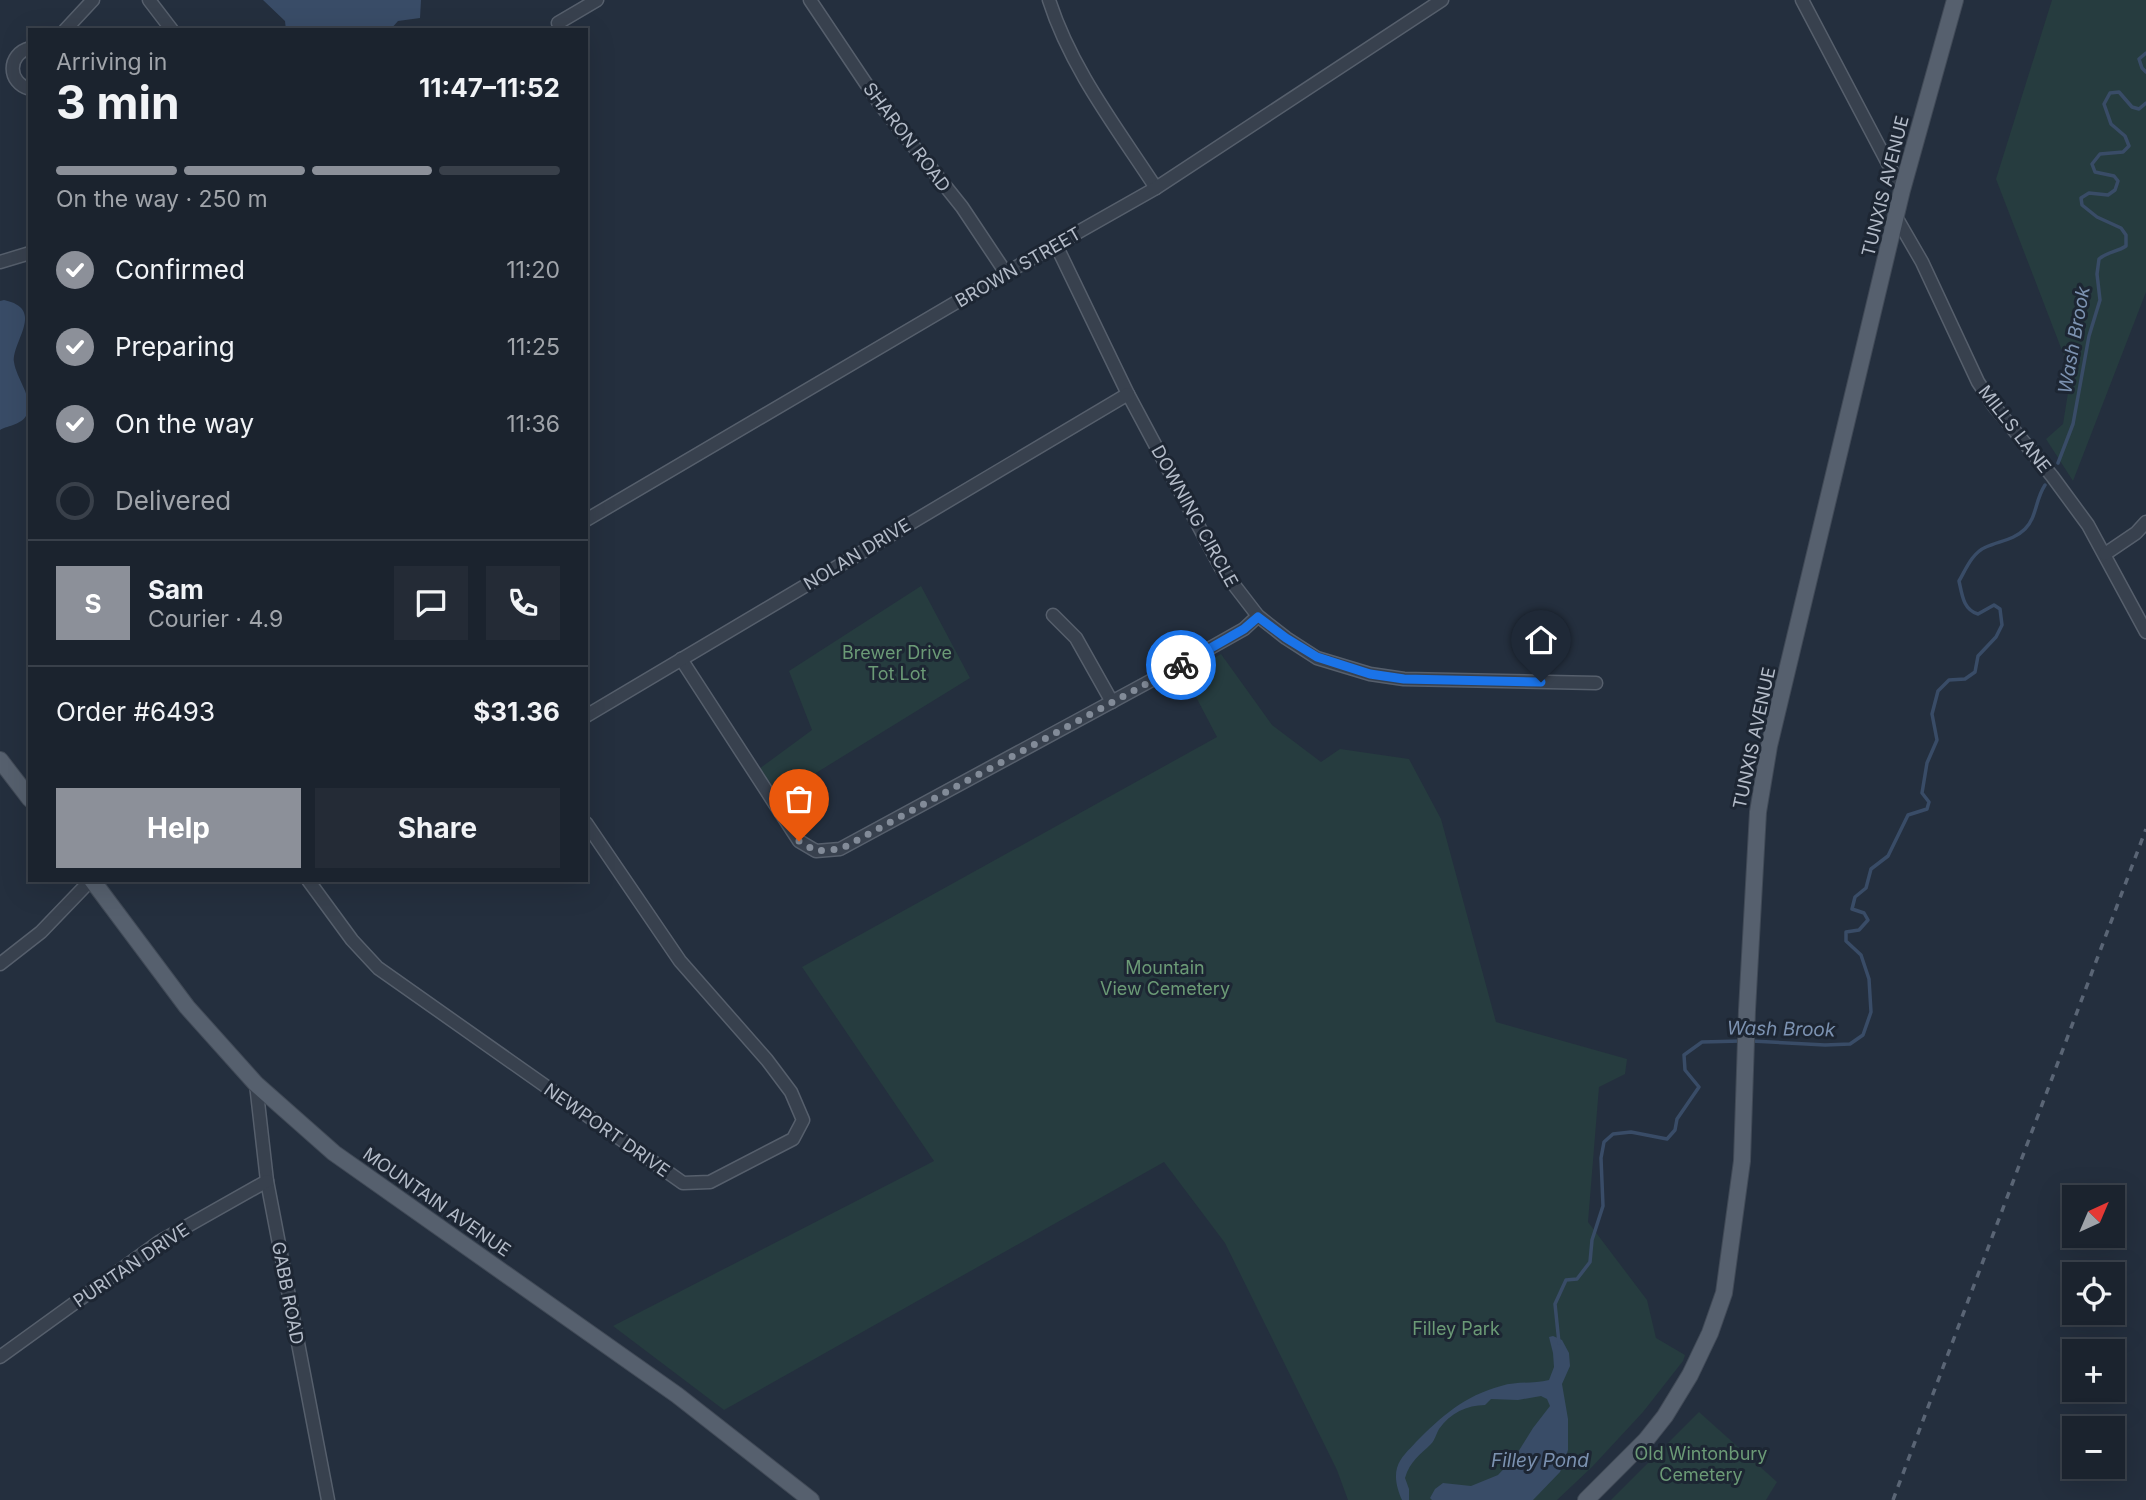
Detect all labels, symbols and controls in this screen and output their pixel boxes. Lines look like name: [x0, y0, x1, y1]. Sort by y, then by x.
text: Arriving in: [56, 48, 167, 76]
text: 11:47–11:52: [419, 72, 560, 103]
text: 3 min: [56, 74, 180, 130]
street label: SHARON ROAD: [859, 78, 955, 196]
street label: TUNXIS AVENUE: [1857, 113, 1913, 259]
text: On the way · 250 m: [56, 185, 268, 213]
street label: BROWN STREET: [951, 223, 1085, 311]
icon: check: [56, 251, 94, 289]
text: Confirmed: [115, 254, 245, 285]
text: 11:20: [506, 256, 560, 284]
water label: Wash Brook: [2053, 284, 2095, 395]
icon: check: [56, 328, 94, 366]
text: Preparing: [115, 331, 235, 362]
text: 11:25: [507, 333, 560, 361]
street label: MILLS LANE: [1974, 381, 2056, 477]
icon: check: [56, 405, 94, 443]
text: On the way: [115, 408, 254, 439]
text: 11:36: [506, 410, 560, 438]
street label: DOWNING CIRCLE: [1147, 442, 1243, 590]
text: Delivered: [115, 485, 231, 516]
street label: NOLAN DRIVE: [800, 514, 914, 594]
button: chat: [394, 566, 468, 640]
button: phone: [486, 566, 560, 640]
text: Sam: [148, 574, 204, 605]
text: S: [84, 588, 102, 619]
text: Courier · 4.9: [148, 605, 283, 633]
pin: [1511, 610, 1571, 682]
icon: home: [1522, 621, 1560, 659]
courier: [1146, 630, 1216, 700]
park label: Brewer Drive Tot Lot: [842, 642, 952, 684]
icon: bike: [1162, 646, 1200, 684]
street label: TUNXIS AVENUE: [1729, 665, 1779, 811]
text: Order #6493: [56, 696, 215, 727]
text: $31.36: [473, 696, 560, 727]
pin: [769, 769, 829, 841]
icon: bag: [780, 780, 818, 818]
button: Help: [56, 788, 301, 868]
button: Share: [315, 788, 560, 868]
park label: Mountain View Cemetery: [1100, 957, 1230, 999]
water label: Wash Brook: [1727, 1017, 1836, 1041]
street label: NEWPORT DRIVE: [540, 1079, 674, 1181]
street label: MOUNTAIN AVENUE: [359, 1143, 515, 1261]
north arrow: [2062, 1185, 2124, 1248]
map controls: [2062, 1185, 2125, 1479]
street label: PURITAN DRIVE: [69, 1219, 193, 1311]
street label: GABB ROAD: [268, 1240, 308, 1346]
button: locate: [2062, 1262, 2125, 1325]
park label: Filley Park: [1412, 1318, 1500, 1339]
button: +: [2062, 1339, 2125, 1402]
button: −: [2062, 1416, 2125, 1479]
park label: Old Wintonbury Cemetery: [1635, 1443, 1767, 1485]
water label: Filley Pond: [1491, 1449, 1589, 1472]

